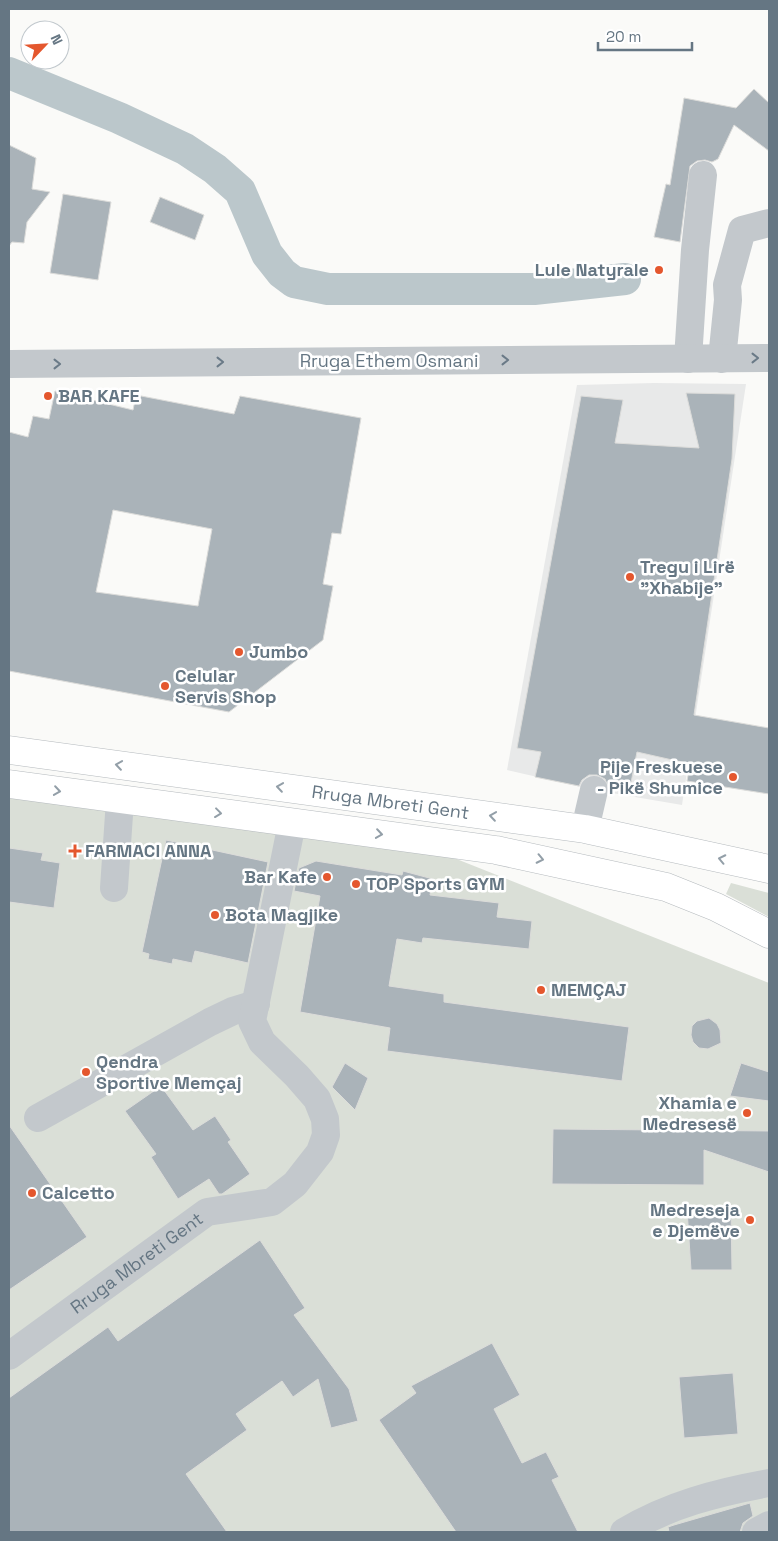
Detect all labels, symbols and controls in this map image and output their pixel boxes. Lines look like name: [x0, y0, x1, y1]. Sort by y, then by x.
north arrow: [20, 20, 70, 70]
scale bar: [598, 20, 692, 52]
text: 20 m: [606, 27, 641, 46]
text: N: [47, 31, 67, 48]
place label: Lule Natyrale: [535, 258, 649, 281]
marker: Lule Natyrale: [653, 264, 665, 276]
street label: Rruga Ethem Osmani: [300, 349, 478, 372]
one-way arrow: [751, 353, 759, 364]
one-way arrow: [502, 355, 509, 365]
one-way arrow: [216, 357, 224, 368]
one-way arrow: [54, 359, 62, 369]
place label: BAR KAFE: [58, 384, 139, 407]
marker: BAR KAFE: [42, 390, 54, 402]
place label: Tregu i Lirë "Xhabije": [640, 555, 735, 599]
marker: Tregu i Lirë "Xhabije": [624, 571, 636, 583]
place label: Jumbo: [249, 640, 308, 663]
marker: Jumbo: [233, 646, 245, 658]
place label: Celular Servis Shop: [175, 664, 277, 708]
marker: Celular Servis Shop: [159, 680, 171, 692]
place label: Pije Freskuese - Pikë Shumice: [597, 755, 723, 799]
one-way arrow: [115, 760, 123, 771]
marker: Pije Freskuese - Pikë Shumice: [727, 771, 739, 783]
street label: Rruga Mbreti Gent: [310, 780, 471, 824]
one-way arrow: [276, 782, 284, 793]
one-way arrow: [53, 786, 61, 796]
one-way arrow: [214, 807, 222, 818]
one-way arrow: [489, 811, 497, 822]
one-way arrow: [375, 829, 383, 839]
place label: FARMACI ANNA: [85, 839, 212, 862]
marker: FARMACI ANNA: [69, 845, 81, 857]
one-way arrow: [535, 853, 544, 864]
one-way arrow: [717, 854, 726, 864]
place label: Bar Kafe: [244, 865, 317, 888]
marker: Bar Kafe: [321, 871, 333, 883]
place label: TOP Sports GYM: [366, 872, 505, 895]
marker: TOP Sports GYM: [350, 878, 362, 890]
place label: Bota Magjike: [225, 903, 338, 926]
marker: Bota Magjike: [209, 909, 221, 921]
place label: MEMÇAJ: [551, 978, 627, 1001]
marker: MEMÇAJ: [535, 984, 547, 996]
place label: Qendra Sportive Memçaj: [96, 1050, 242, 1094]
marker: Qendra Sportive Memçaj: [80, 1066, 92, 1078]
place label: Xhamia e Medresesë: [642, 1091, 737, 1135]
marker: Xhamia e Medresesë: [741, 1107, 753, 1119]
place label: Calcetto: [42, 1181, 115, 1204]
marker: Calcetto: [26, 1187, 38, 1199]
place label: Medreseja e Djemëve: [650, 1198, 741, 1242]
street label: Rruga Mbreti Gent: [66, 1207, 207, 1319]
marker: Medreseja e Djemëve: [744, 1214, 756, 1226]

